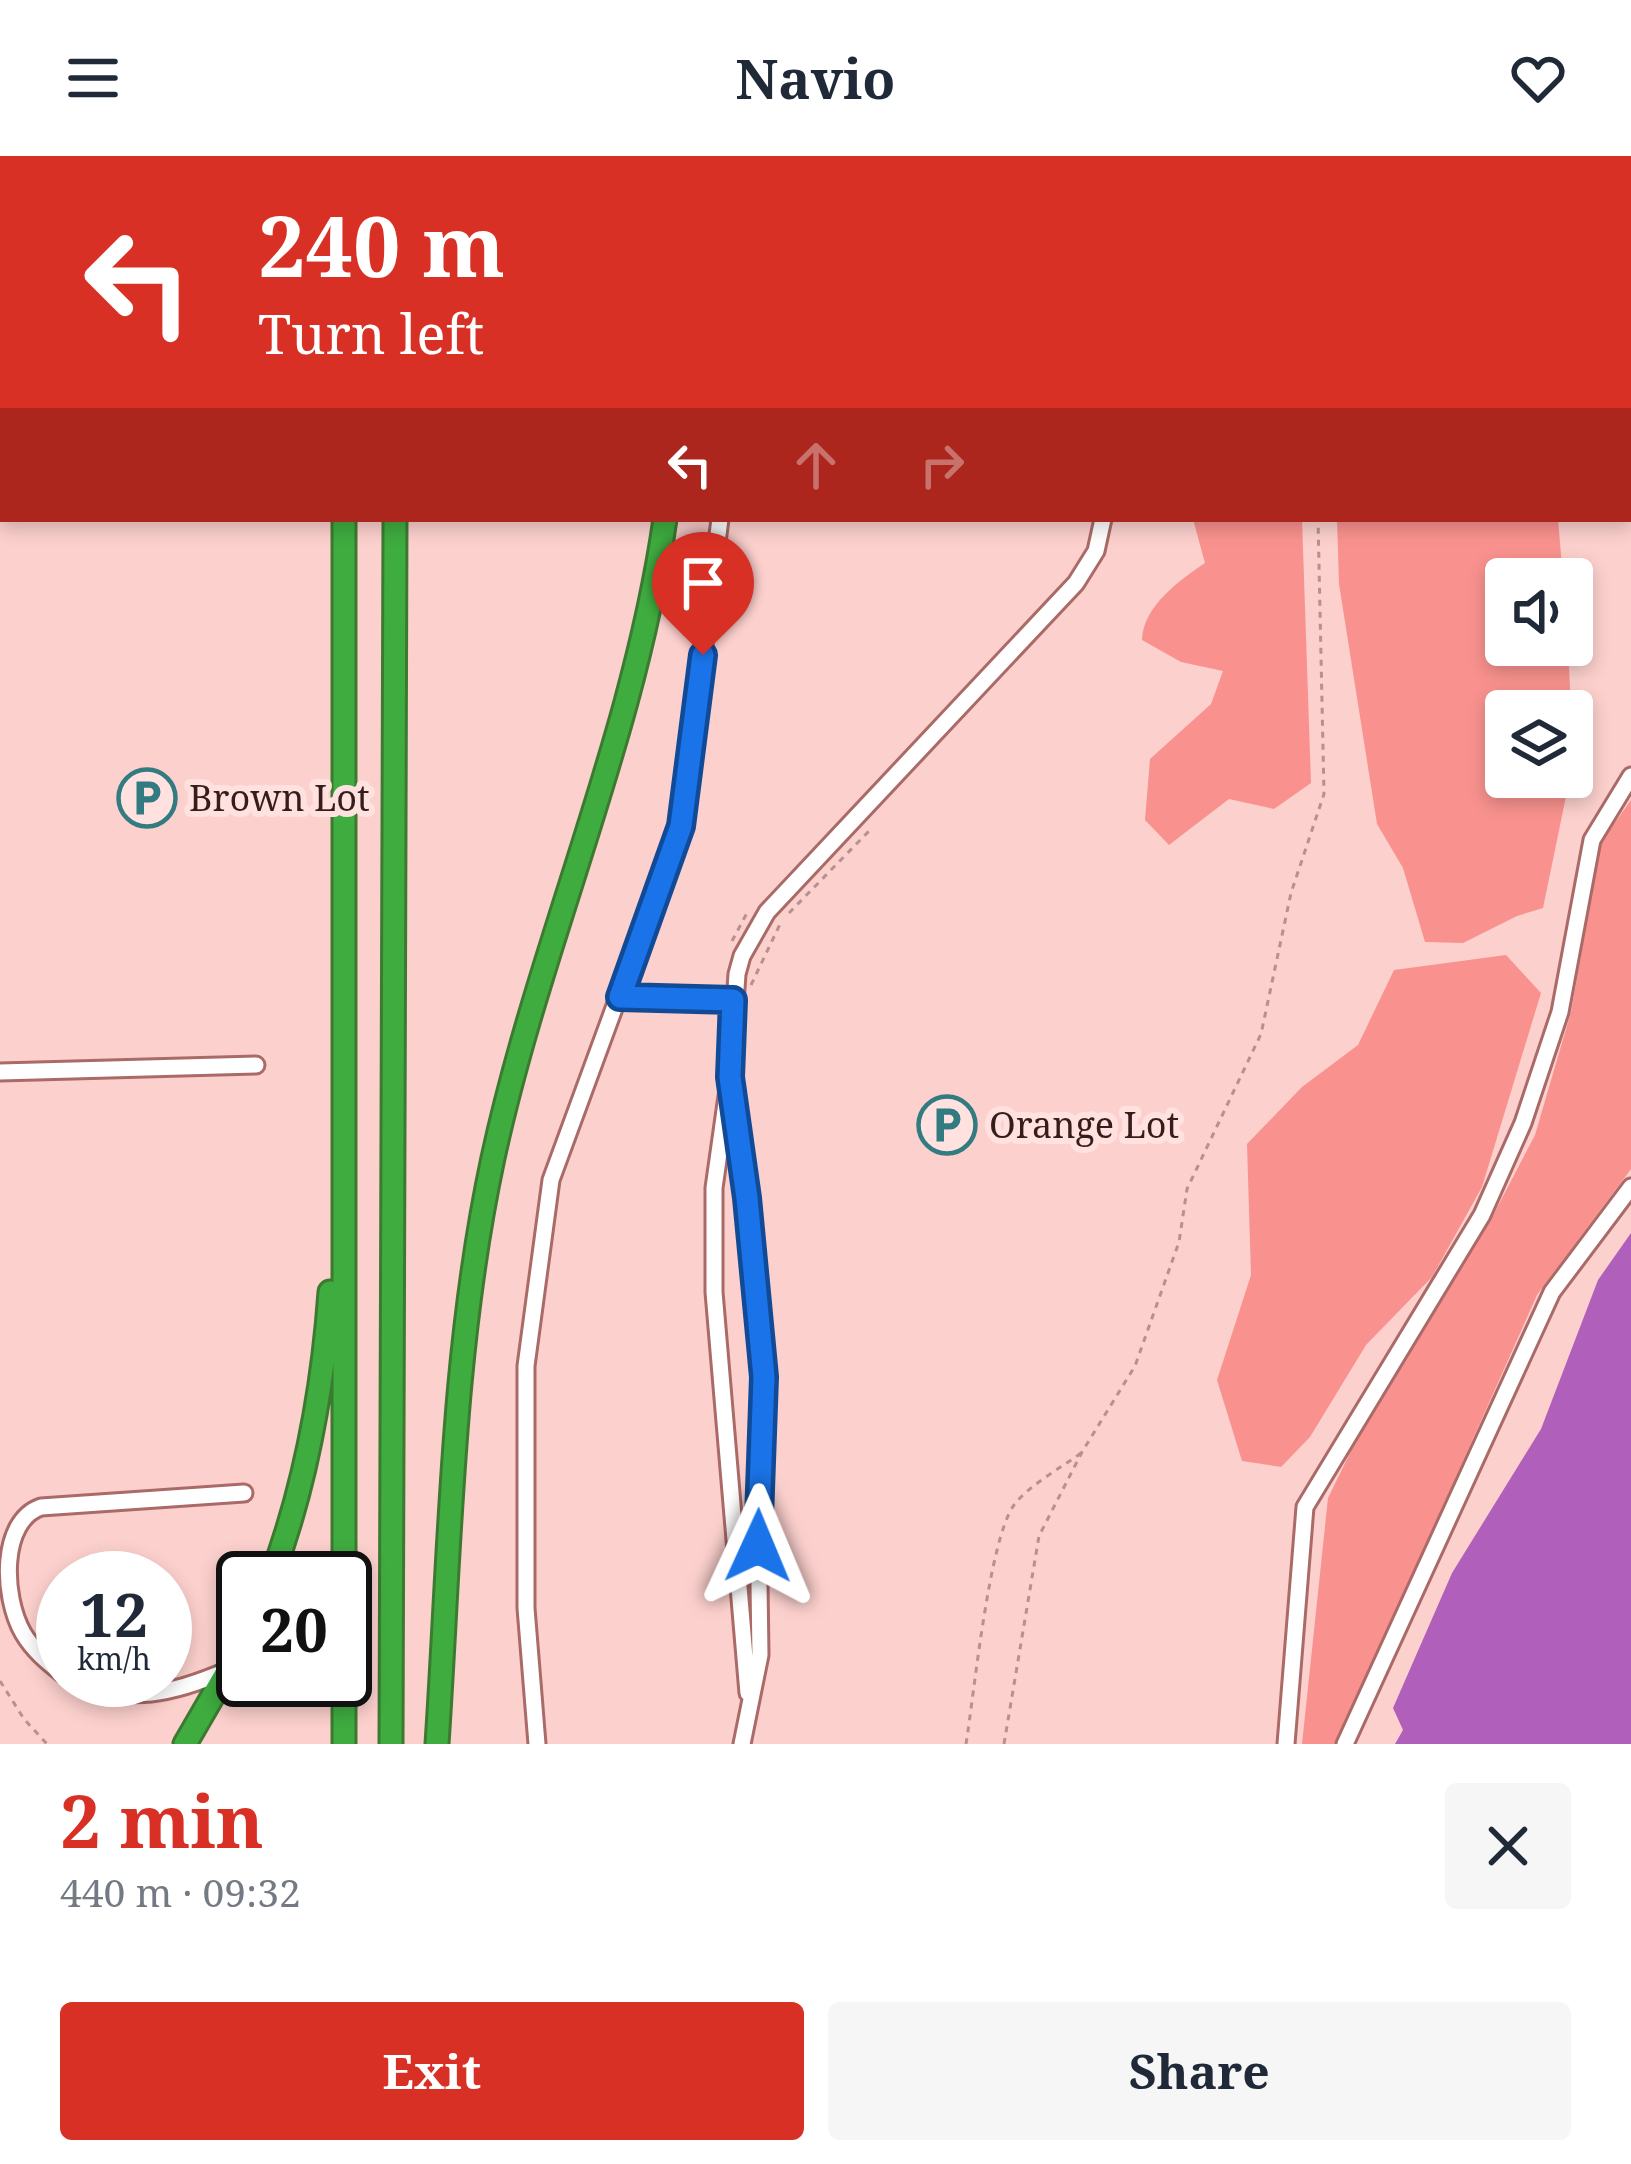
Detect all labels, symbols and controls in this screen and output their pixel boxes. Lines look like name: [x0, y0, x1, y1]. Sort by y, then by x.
text: Navio: [736, 41, 895, 115]
icon: menu: [60, 45, 126, 111]
icon: heart: [1505, 45, 1571, 111]
text: 240 m: [258, 187, 505, 302]
icon: left: [60, 204, 216, 360]
text: Turn left: [258, 296, 484, 370]
icon: left: [657, 432, 723, 498]
icon: ahead: [783, 432, 849, 498]
icon: right: [909, 432, 975, 498]
pin: [652, 532, 754, 655]
icon: arrive: [670, 550, 736, 616]
map controls: [1485, 558, 1593, 798]
button: sound: [1485, 558, 1593, 666]
button: layers: [1485, 690, 1593, 798]
parking icon: Brown Lot: [116, 767, 178, 829]
place label: Brown Lot: [189, 773, 370, 822]
parking icon: Orange Lot: [916, 1094, 978, 1156]
place label: Orange Lot: [989, 1100, 1179, 1149]
position arrow: [695, 1483, 821, 1609]
speed limit sign: 20: [216, 1551, 372, 1707]
text: 12: [80, 1573, 148, 1655]
text: km/h: [77, 1638, 151, 1679]
text: 2 min: [60, 1771, 264, 1869]
button: close: [1445, 1783, 1571, 1909]
text: 440 m · 09:32: [60, 1865, 301, 1918]
button: Exit: [60, 2002, 804, 2140]
button: Share: [828, 2002, 1571, 2140]

